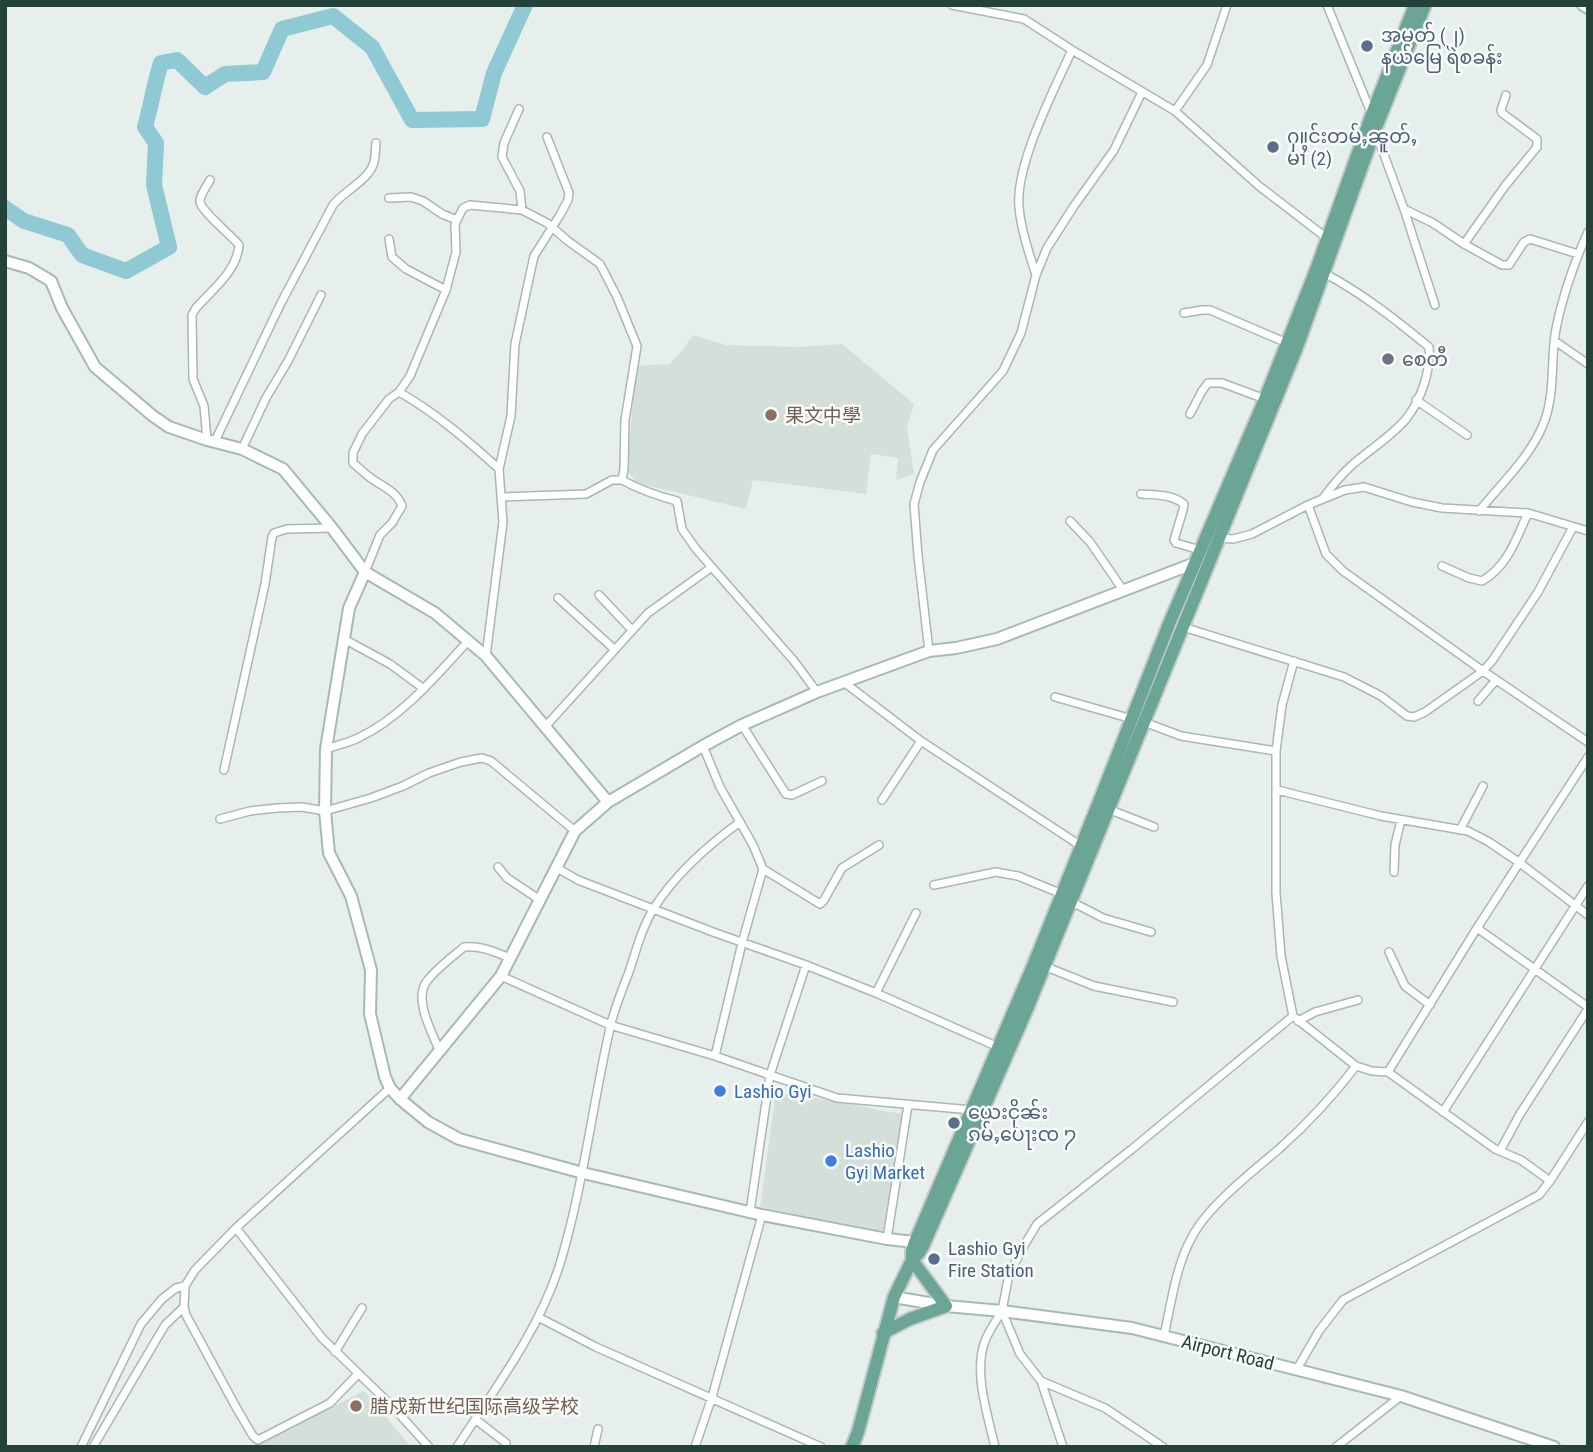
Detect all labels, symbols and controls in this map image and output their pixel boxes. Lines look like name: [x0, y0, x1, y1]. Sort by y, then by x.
place label: အမှတ် (၂) နယ်မြေ ရဲစခန်း: [1381, 21, 1503, 73]
marker: အမှတ် (၂) နယ်မြေ ရဲစခန်း: [1359, 38, 1375, 54]
place label: ႁူင်းတမ်ႇၼူတ်ႇ မၢႆ (2): [1287, 122, 1417, 170]
marker: ႁူင်းတမ်ႇၼူတ်ႇ မၢႆ (2): [1265, 139, 1281, 155]
place label: စေတီ: [1402, 345, 1448, 371]
marker: စေတီ: [1380, 351, 1396, 367]
place label: 果文中學: [785, 404, 861, 427]
marker: 果文中學: [763, 407, 779, 423]
place label: Lashio Gyi: [734, 1080, 812, 1103]
marker: Lashio Gyi: [712, 1083, 728, 1099]
place label: ယေးငိုၼ်း ၵမ်ႇပေႃးၸ ႒: [968, 1098, 1076, 1150]
marker: ယေးငိုၼ်း ၵမ်ႇပေႃးၸ ႒: [946, 1115, 962, 1131]
place label: Lashio Gyi Market: [845, 1139, 925, 1184]
marker: Lashio Gyi Market: [823, 1153, 839, 1169]
place label: Lashio Gyi Fire Station: [948, 1237, 1034, 1282]
marker: Lashio Gyi Fire Station: [926, 1251, 942, 1267]
street label: Airport Road: [1179, 1330, 1276, 1375]
place label: 腊戍新世纪国际高级学校: [370, 1395, 579, 1418]
marker: 腊戍新世纪国际高级学校: [348, 1398, 364, 1414]

